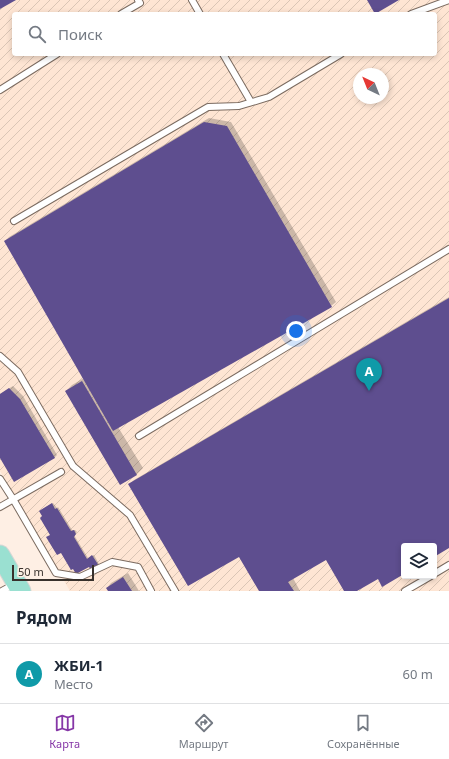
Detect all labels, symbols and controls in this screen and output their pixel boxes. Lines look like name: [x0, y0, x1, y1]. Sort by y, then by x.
search box: [12, 12, 437, 56]
icon: search: [26, 23, 48, 45]
text: Поиск: [58, 24, 103, 44]
north arrow: [353, 68, 389, 104]
your location: [286, 321, 306, 341]
pin: A: [356, 358, 382, 391]
map controls: [401, 543, 437, 579]
button: layers: [401, 543, 437, 579]
scale bar: [12, 563, 94, 582]
text: 50 m: [18, 564, 44, 579]
text: Рядом: [16, 606, 72, 629]
text: ЖБИ-1: [54, 655, 104, 675]
text: A: [25, 665, 34, 683]
text: 60 m: [403, 665, 433, 683]
text: Место: [54, 675, 93, 693]
tab: Карта: [49, 712, 80, 751]
tab: Маршрут: [179, 712, 228, 751]
tab: Сохранённые: [327, 712, 400, 751]

